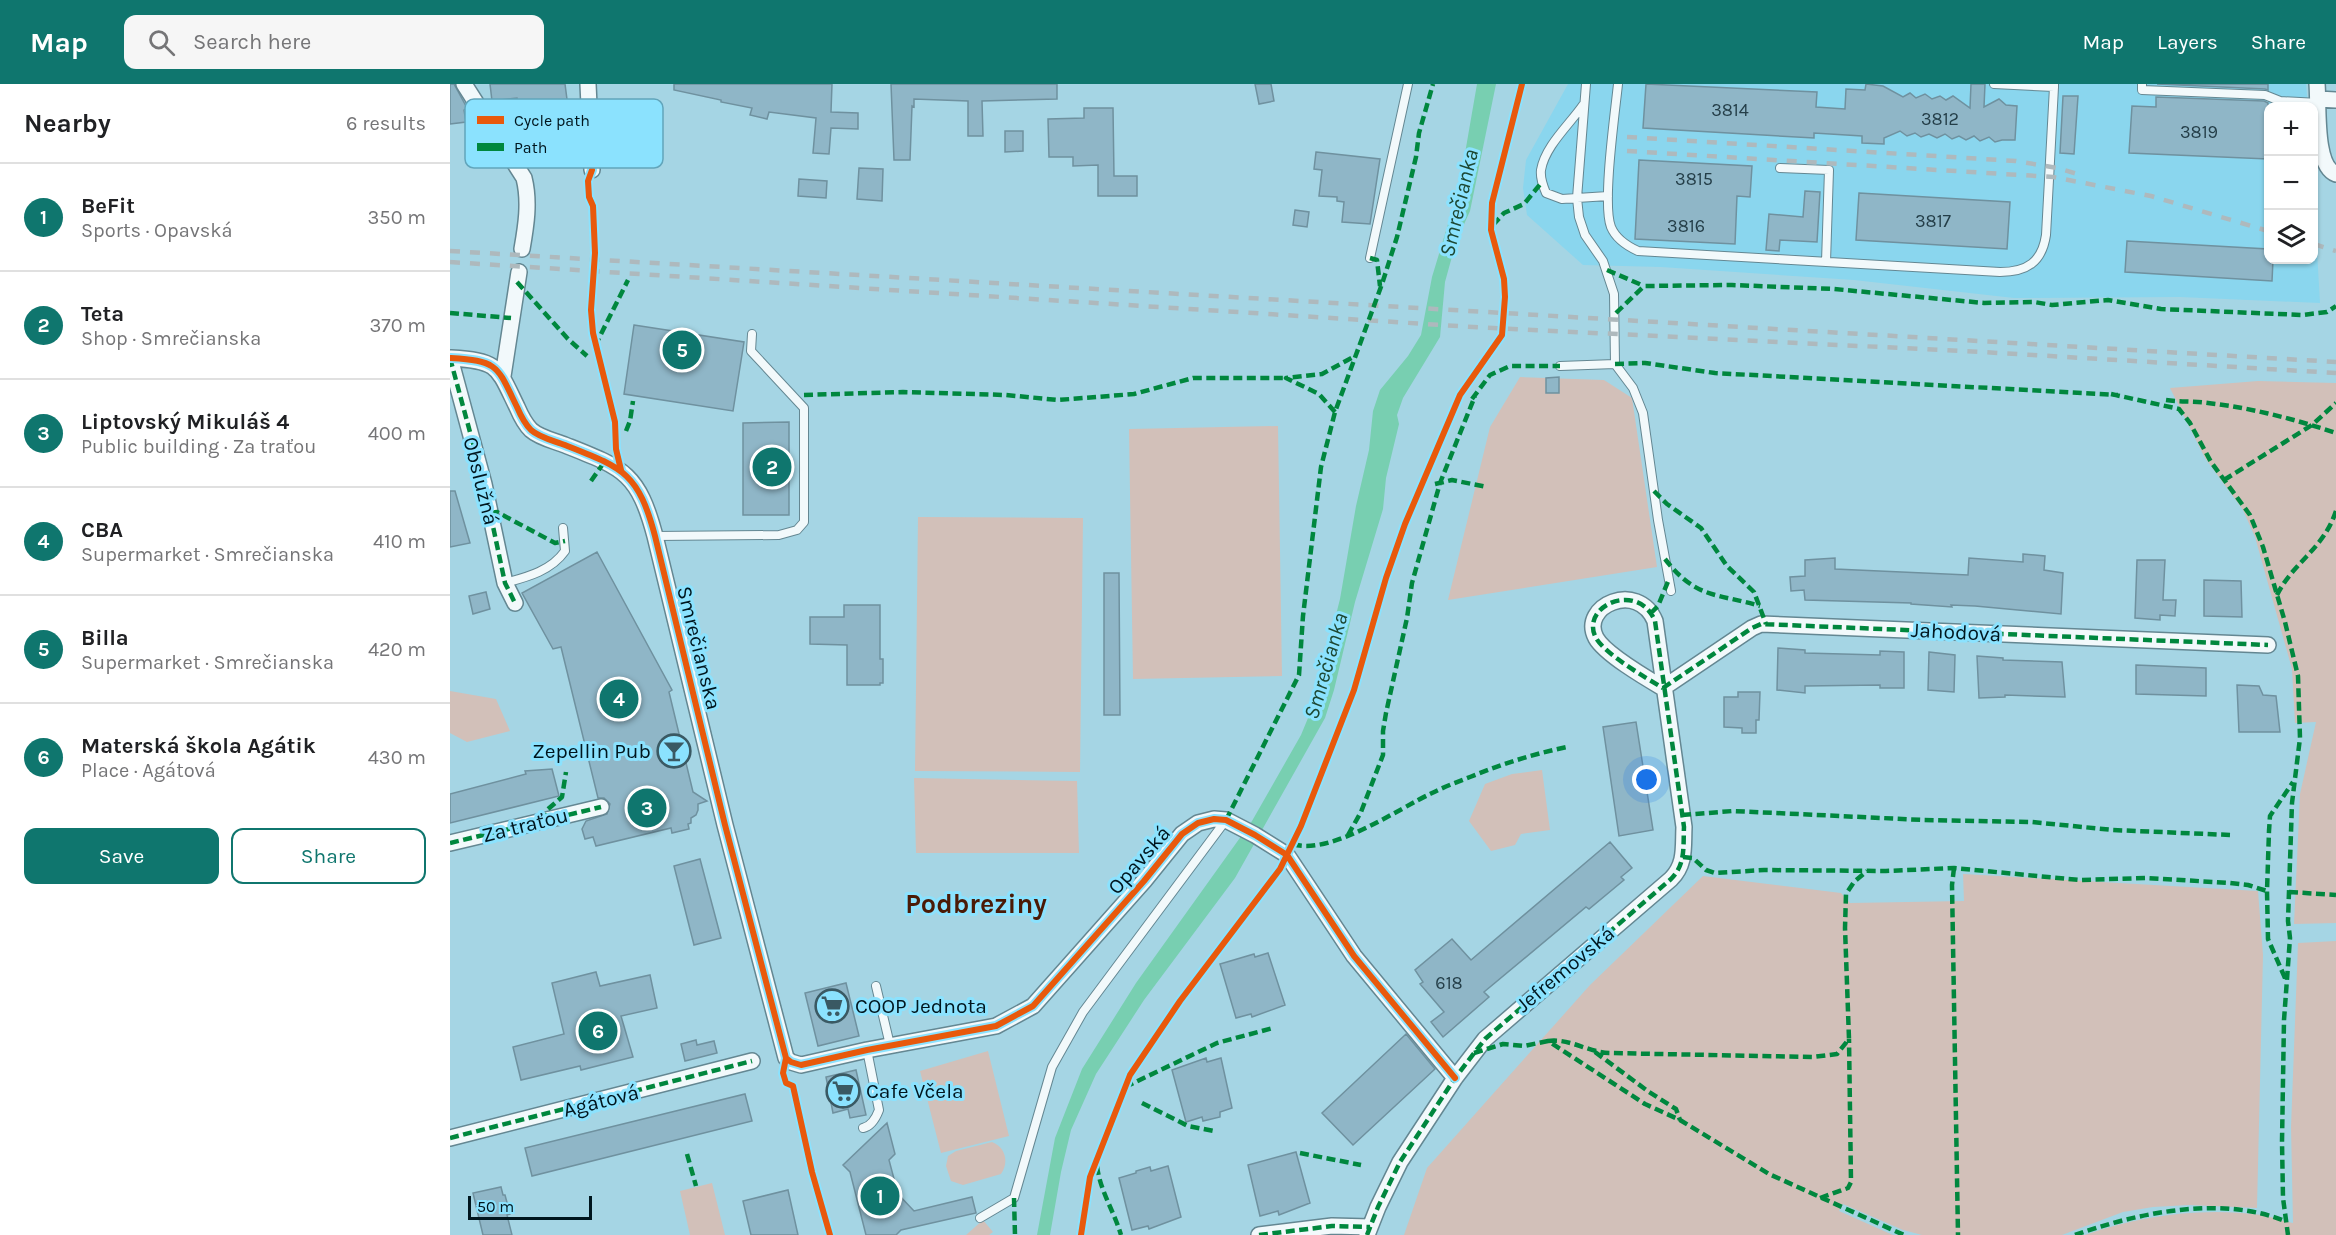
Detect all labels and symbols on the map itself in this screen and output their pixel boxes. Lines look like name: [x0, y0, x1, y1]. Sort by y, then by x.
legend: [465, 99, 663, 168]
house number: 3814: [1711, 99, 1749, 121]
house number: 3812: [1921, 108, 1959, 130]
text: Cycle path: [514, 111, 590, 130]
house number: 3819: [2180, 121, 2218, 143]
text: Path: [514, 138, 547, 157]
water label: Smrečianka: [1434, 147, 1484, 259]
house number: 3815: [1675, 168, 1713, 190]
house number: 3817: [1915, 210, 1952, 232]
house number: 3816: [1667, 215, 1705, 237]
pin: 5: [662, 328, 702, 372]
street label: Obslužná: [458, 435, 504, 527]
pin: 2: [752, 444, 792, 490]
street label: Smrečianska: [672, 584, 726, 712]
water label: Smrečianka: [1298, 610, 1354, 722]
street label: Jahodová: [1910, 618, 2002, 646]
pin: 4: [600, 676, 638, 722]
bar icon: Zepellin Pub: [656, 733, 692, 769]
place label: Zepellin Pub: [532, 739, 651, 763]
your location: [1632, 765, 1661, 794]
pin: 3: [628, 786, 666, 830]
street label: Za traťou: [479, 803, 571, 847]
street label: Opavská: [1103, 821, 1175, 899]
district label: Podbreziny: [905, 888, 1047, 920]
street label: Jefremovská: [1511, 921, 1619, 1017]
house number: 618: [1435, 972, 1463, 994]
supermarket icon: COOP Jednota: [814, 988, 850, 1024]
place label: COOP Jednota: [855, 994, 987, 1018]
pin: 6: [578, 1008, 618, 1054]
supermarket icon: Cafe Včela: [825, 1073, 861, 1109]
place label: Cafe Včela: [866, 1079, 964, 1103]
street label: Agátová: [561, 1080, 641, 1122]
pin: 1: [860, 1174, 900, 1218]
scale bar: [468, 1193, 592, 1220]

